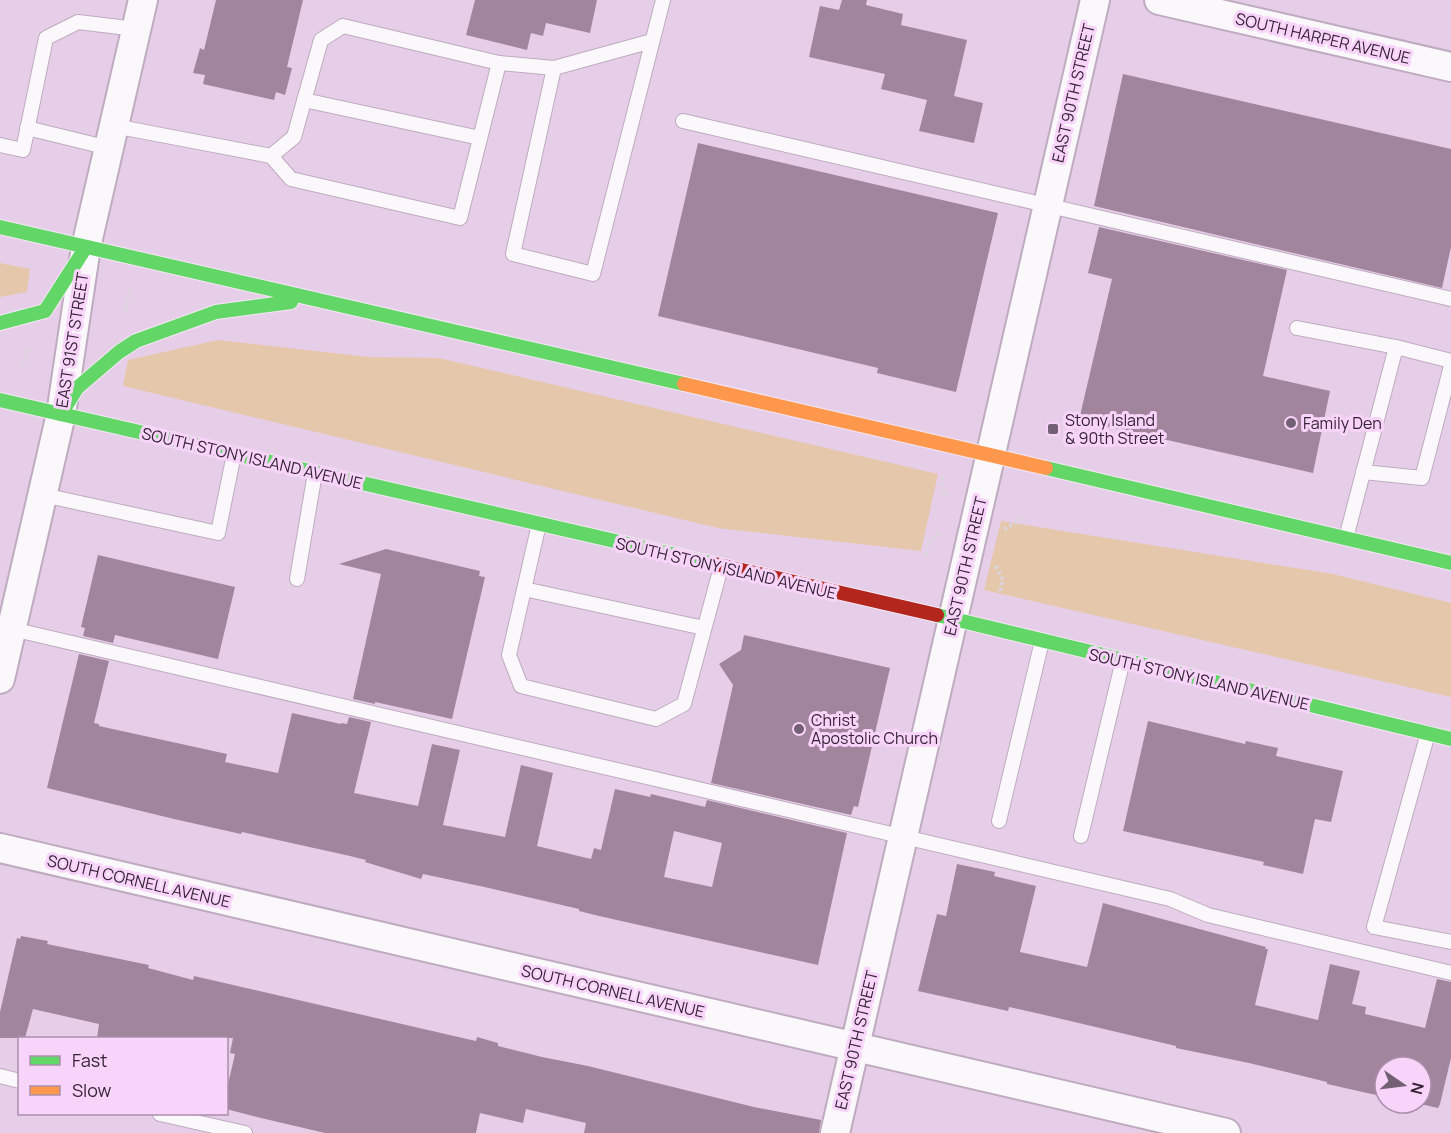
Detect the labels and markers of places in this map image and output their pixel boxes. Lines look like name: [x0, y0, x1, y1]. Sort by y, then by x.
place label: Stony Island & 90th Street: [1065, 409, 1164, 449]
place label: Family Den: [1303, 412, 1382, 434]
marker: Family Den: [1284, 416, 1298, 430]
marker: Stony Island & 90th Street: [1046, 422, 1060, 436]
place label: Christ Apostolic Church: [811, 709, 938, 749]
marker: Christ Apostolic Church: [792, 722, 806, 736]

